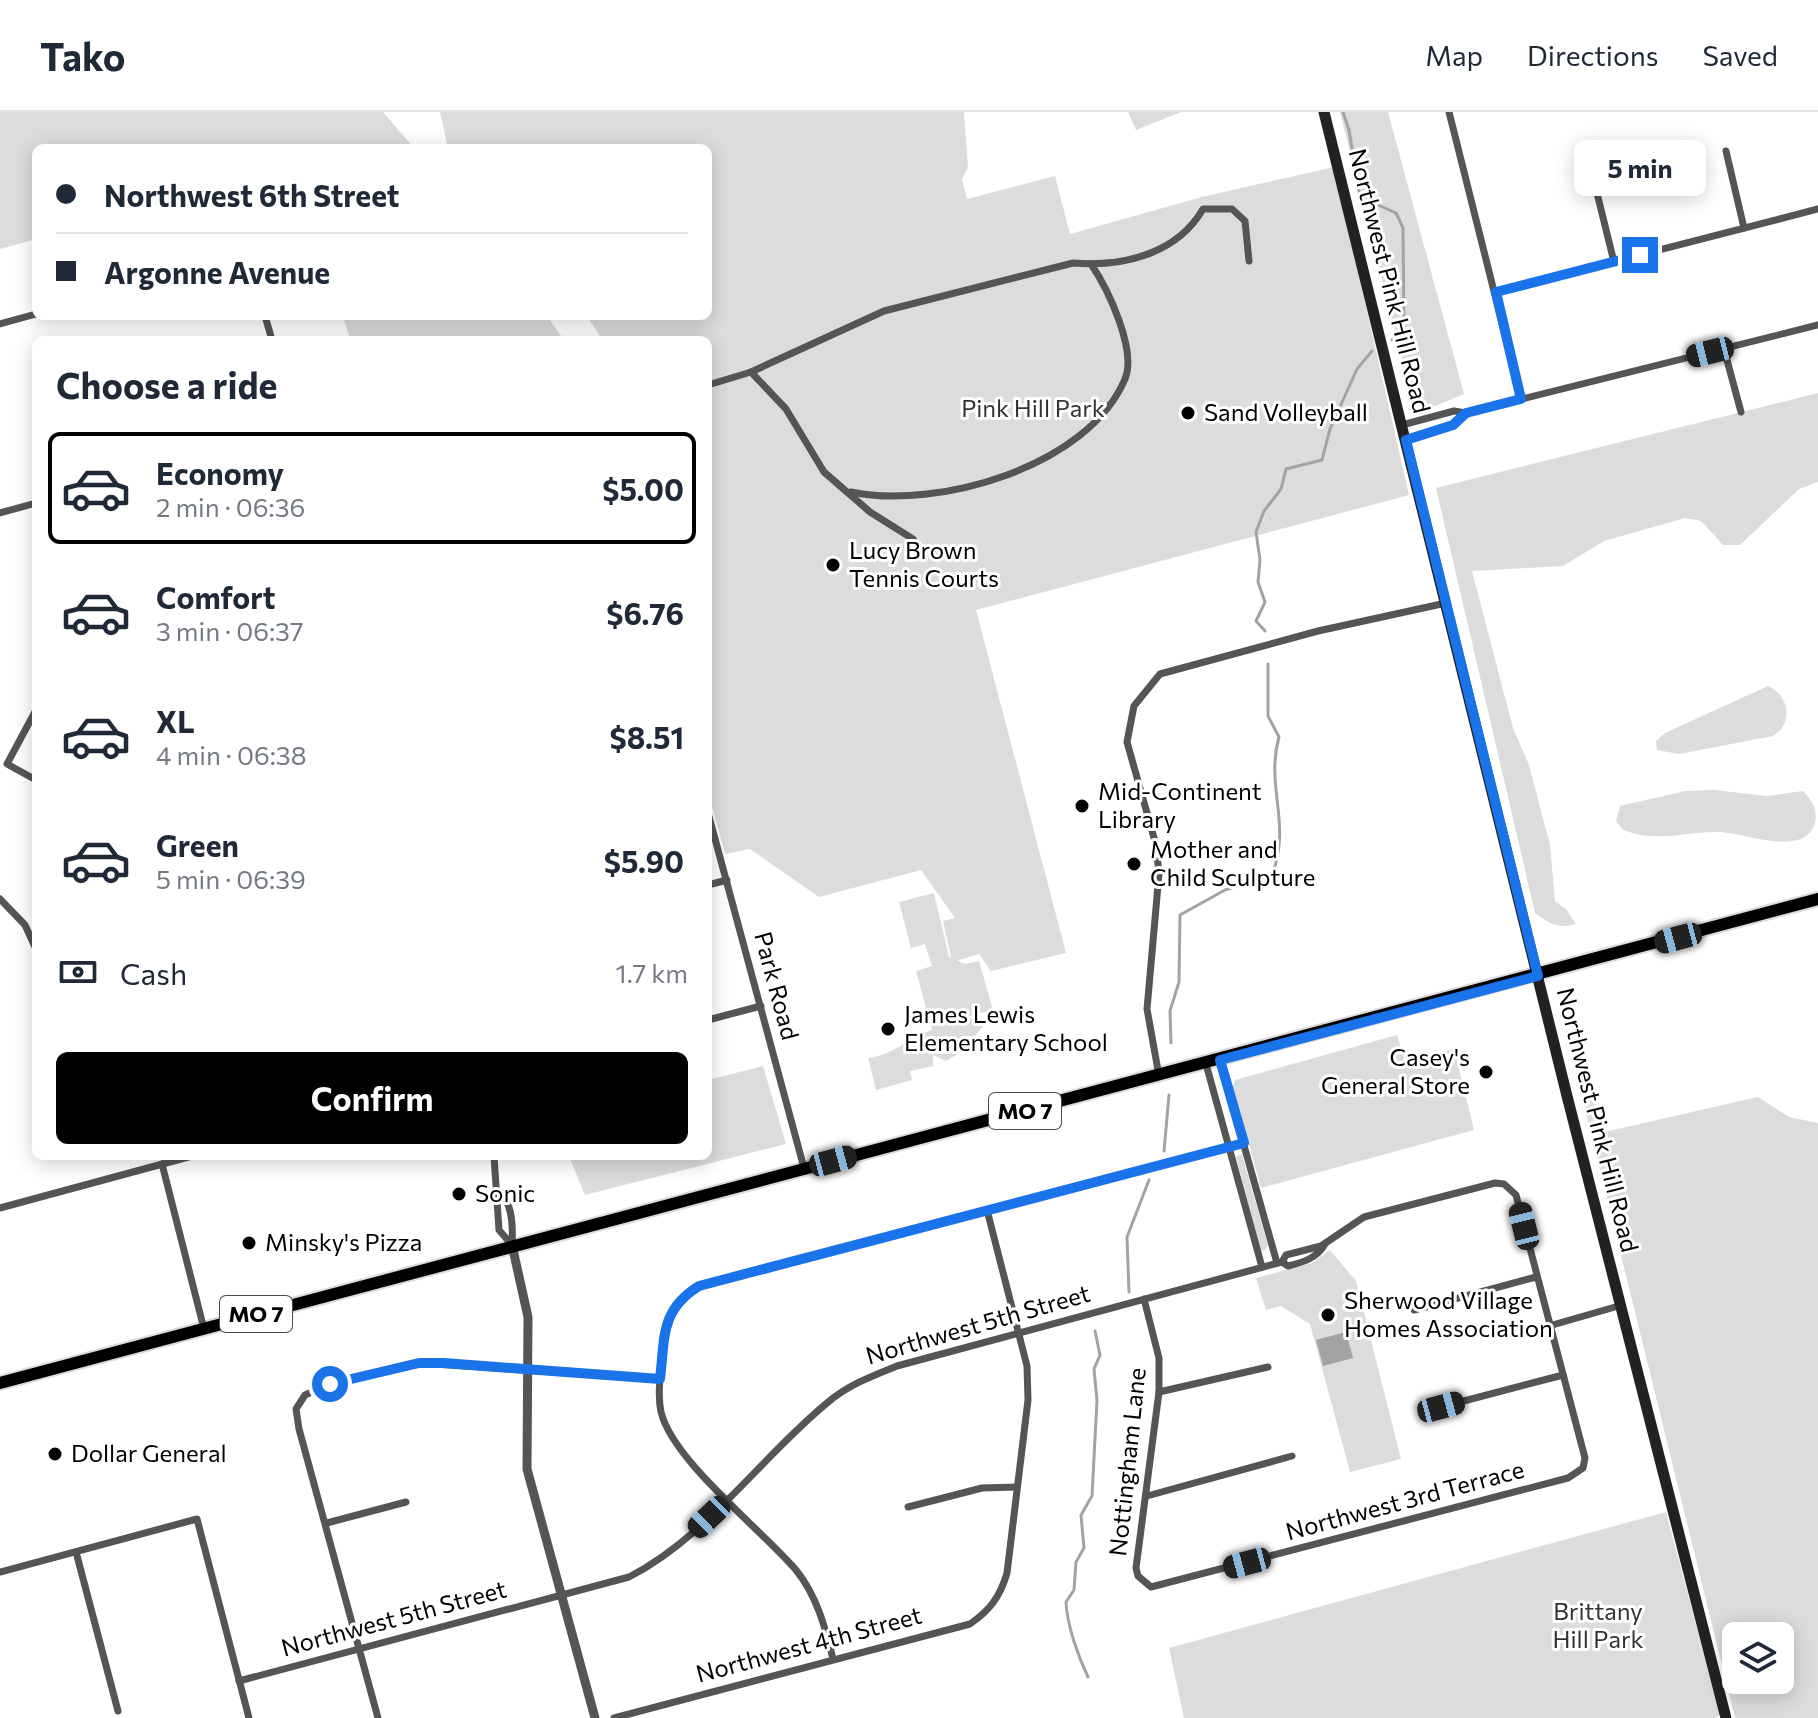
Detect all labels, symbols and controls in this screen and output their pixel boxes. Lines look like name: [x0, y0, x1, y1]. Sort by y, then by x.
text: Tako: [40, 32, 125, 79]
text: Map: [1425, 38, 1483, 72]
text: Directions: [1527, 38, 1658, 72]
text: Saved: [1702, 38, 1778, 72]
callout: 5 min: [1574, 139, 1706, 195]
street label: Northwest Pink Hill Road: [1344, 145, 1437, 416]
text: 5 min: [1607, 152, 1673, 183]
text: Northwest 6th Street: [104, 176, 399, 213]
route end: [1622, 237, 1658, 273]
text: Argonne Avenue: [104, 253, 330, 290]
car: [1684, 335, 1736, 369]
text: Choose a ride: [56, 362, 277, 406]
park label: Pink Hill Park: [961, 393, 1105, 422]
place label: Sand Volleyball: [1204, 397, 1368, 426]
marker: Sand Volleyball: [1179, 404, 1197, 422]
icon: car: [60, 452, 132, 524]
text: Economy: [156, 454, 284, 491]
text: $5.00: [602, 470, 684, 507]
text: 2 min · 06:36: [156, 491, 305, 522]
place label: Lucy Brown Tennis Courts: [849, 535, 999, 592]
marker: Lucy Brown Tennis Courts: [824, 556, 842, 574]
icon: car: [60, 576, 132, 648]
text: Comfort: [156, 578, 275, 615]
text: $6.76: [606, 594, 684, 631]
text: 3 min · 06:37: [156, 615, 304, 646]
icon: car: [60, 700, 132, 772]
text: XL: [156, 702, 195, 739]
text: $8.51: [610, 718, 684, 755]
text: 4 min · 06:38: [156, 739, 306, 770]
place label: Mid-Continent Library: [1098, 776, 1262, 833]
marker: Mid-Continent Library: [1073, 797, 1091, 815]
icon: car: [60, 824, 132, 896]
text: Green: [156, 826, 239, 863]
place label: Mother and Child Sculpture: [1150, 834, 1315, 891]
text: $5.90: [604, 842, 684, 879]
marker: Mother and Child Sculpture: [1125, 855, 1143, 873]
text: 5 min · 06:39: [156, 863, 306, 894]
car: [1652, 920, 1704, 956]
street label: Park Road: [749, 928, 806, 1043]
icon: cash: [56, 950, 100, 994]
text: Cash: [120, 954, 187, 991]
text: 1.7 km: [616, 957, 688, 988]
street label: Northwest Pink Hill Road: [1552, 984, 1645, 1255]
place label: James Lewis Elementary School: [904, 999, 1108, 1056]
marker: James Lewis Elementary School: [879, 1020, 897, 1038]
place label: Casey's General Store: [1321, 1042, 1470, 1099]
button: Confirm: [56, 1052, 688, 1144]
marker: Casey's General Store: [1477, 1063, 1495, 1081]
road number: MO 7: [989, 1093, 1061, 1129]
car: [807, 1143, 859, 1179]
place label: Sonic: [475, 1178, 535, 1207]
marker: Sonic: [450, 1185, 468, 1203]
car: [1507, 1200, 1541, 1252]
place label: Minsky's Pizza: [265, 1227, 422, 1256]
marker: Minsky's Pizza: [240, 1234, 258, 1252]
street label: Northwest 5th Street: [862, 1278, 1093, 1369]
place label: Sherwood Village Homes Association: [1344, 1285, 1553, 1342]
road number: MO 7: [220, 1296, 292, 1332]
marker: Sherwood Village Homes Association: [1319, 1306, 1337, 1324]
route start: [312, 1366, 348, 1402]
street label: Nottingham Lane: [1102, 1366, 1151, 1558]
car: [1415, 1389, 1467, 1425]
place label: Dollar General: [71, 1438, 227, 1467]
marker: Dollar General: [46, 1445, 64, 1463]
street label: Northwest 3rd Terrace: [1282, 1454, 1527, 1545]
car: [683, 1492, 735, 1542]
car: [1221, 1545, 1273, 1581]
street label: Northwest 5th Street: [278, 1573, 510, 1662]
park label: Brittany Hill Park: [1552, 1596, 1644, 1653]
street label: Northwest 4th Street: [693, 1599, 925, 1688]
map controls: [1722, 1622, 1794, 1694]
button: layers: [1722, 1622, 1794, 1694]

